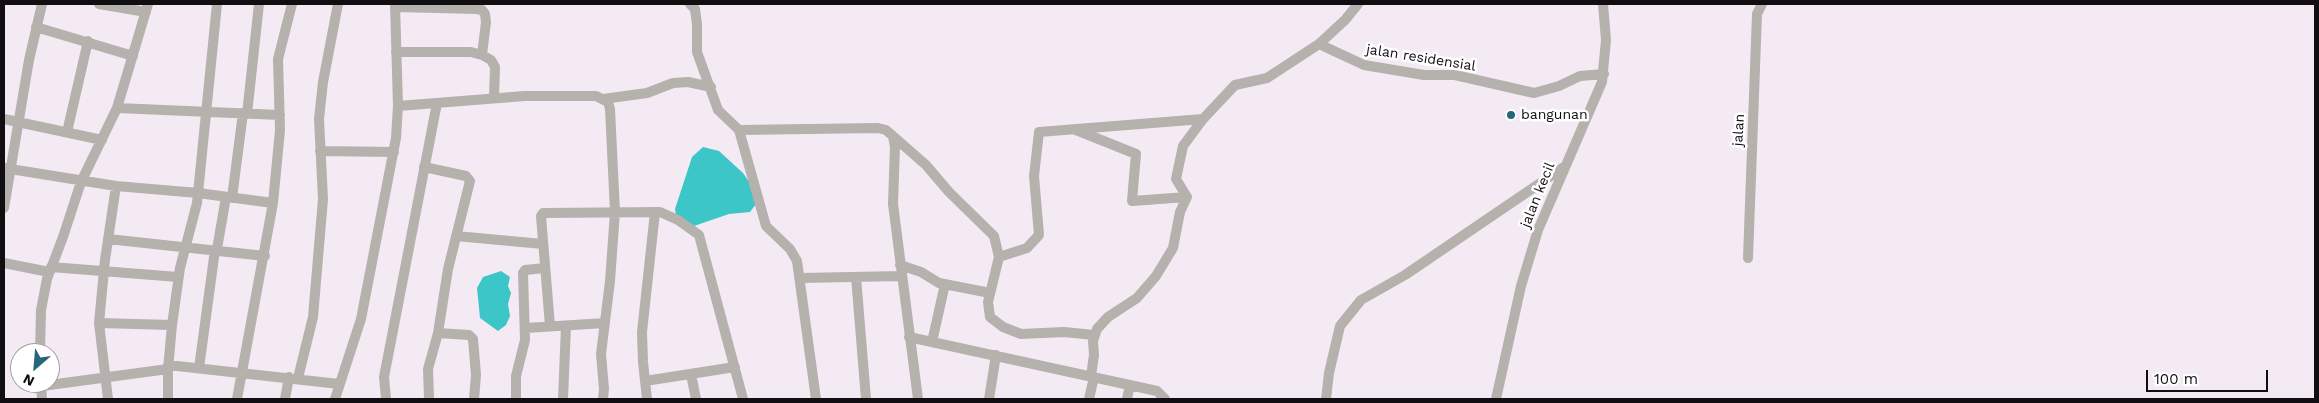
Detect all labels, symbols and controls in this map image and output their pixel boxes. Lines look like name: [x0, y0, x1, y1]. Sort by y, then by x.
street label: jalan residensial: [1365, 41, 1477, 75]
place label: bangunan: [1521, 107, 1588, 123]
marker: bangunan: [1505, 109, 1517, 121]
street label: jalan: [1729, 113, 1749, 147]
street label: jalan kecil: [1517, 160, 1559, 230]
north arrow: [10, 343, 60, 393]
scale bar: [2149, 360, 2272, 392]
text: 100 m: [2154, 370, 2198, 388]
text: N: [20, 371, 37, 390]

